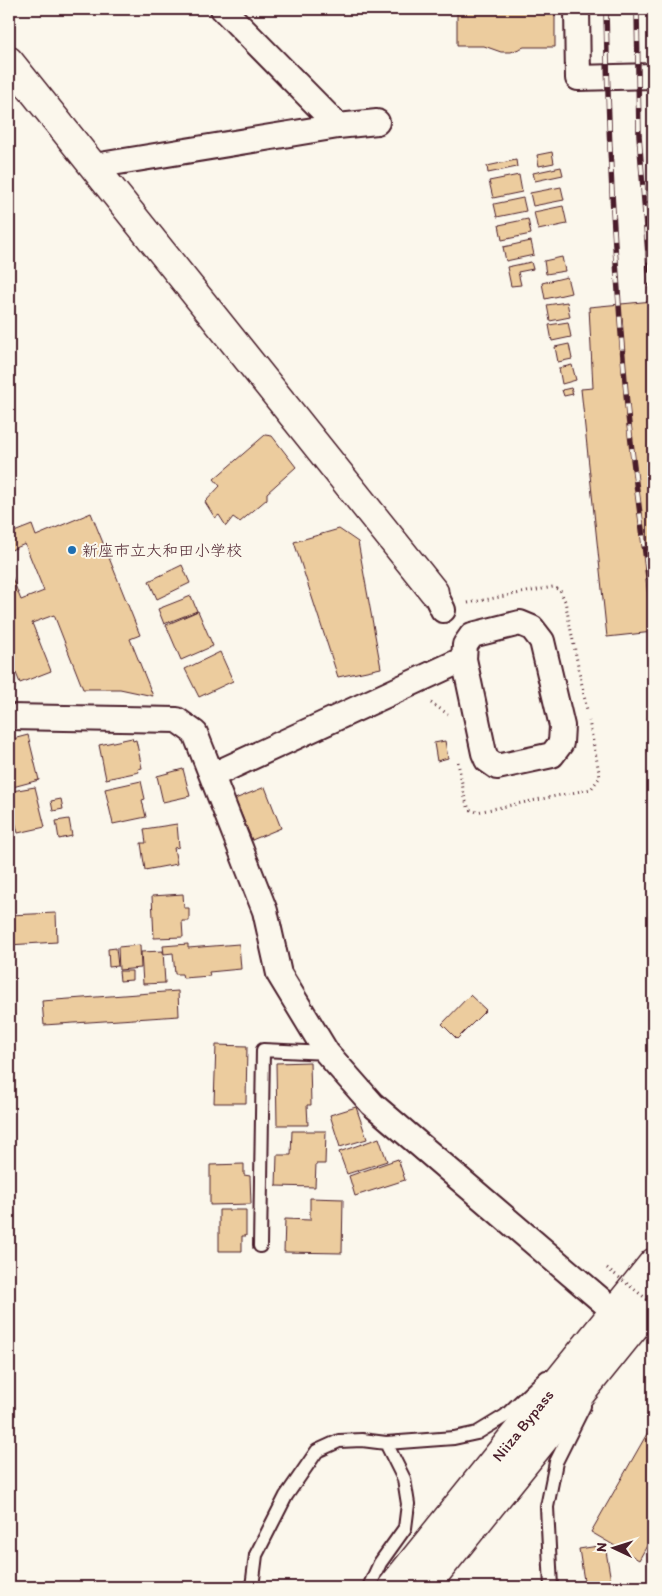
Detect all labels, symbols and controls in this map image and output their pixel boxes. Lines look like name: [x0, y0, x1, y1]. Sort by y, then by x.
place label: 新座市立大和田小学校: [82, 541, 242, 560]
marker: 新座市立大和田小学校: [66, 544, 78, 556]
street label: Niiza Bypass: [488, 1385, 557, 1465]
north arrow: [590, 1524, 640, 1574]
text: N: [593, 1542, 610, 1552]

